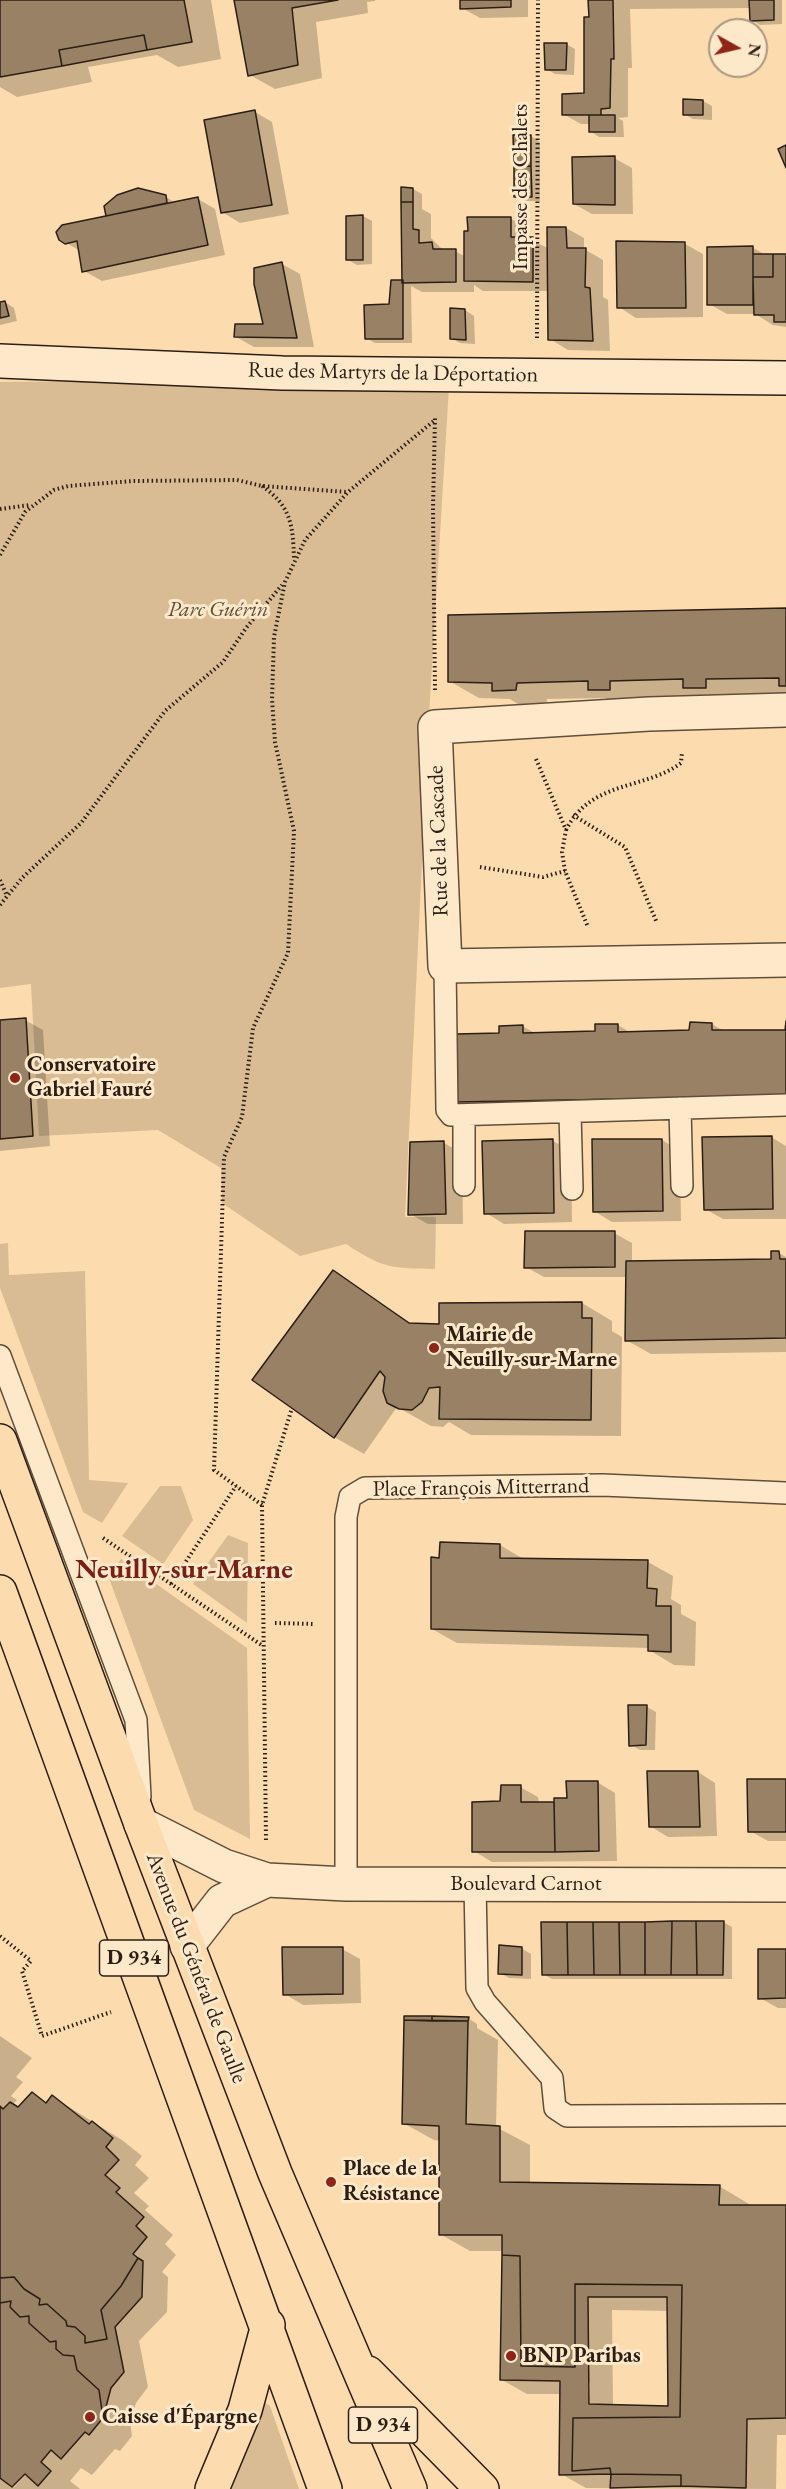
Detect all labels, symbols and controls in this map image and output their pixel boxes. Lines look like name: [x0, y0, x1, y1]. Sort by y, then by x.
north arrow: [708, 18, 768, 78]
text: N: [743, 42, 766, 58]
street label: Impasse des Chalets: [508, 104, 534, 270]
street label: Rue des Martyrs de la Déportation: [248, 357, 538, 389]
park label: Parc Guérin: [168, 597, 268, 623]
street label: Rue de la Cascade: [423, 765, 455, 917]
place label: Conservatoire Gabriel Fauré: [27, 1052, 156, 1104]
marker: Conservatoire Gabriel Fauré: [8, 1071, 22, 1085]
place label: Mairie de Neuilly-sur-Marne: [446, 1322, 617, 1374]
marker: Mairie de Neuilly-sur-Marne: [427, 1341, 441, 1355]
street label: Place François Mitterrand: [372, 1473, 590, 1503]
district label: Neuilly-sur-Marne: [75, 1553, 293, 1587]
street label: Avenue du Général de Gaulle: [140, 1849, 252, 2087]
street label: Boulevard Carnot: [450, 1871, 602, 1897]
road number: D 934: [100, 1940, 168, 1976]
place label: Place de la Résistance: [343, 2156, 440, 2208]
marker: Place de la Résistance: [324, 2175, 338, 2189]
place label: BNP Paribas: [523, 2343, 641, 2369]
marker: BNP Paribas: [504, 2349, 518, 2363]
place label: Caisse d'Épargne: [102, 2404, 257, 2430]
road number: D 934: [348, 2407, 418, 2443]
marker: Caisse d'Épargne: [83, 2410, 97, 2424]

